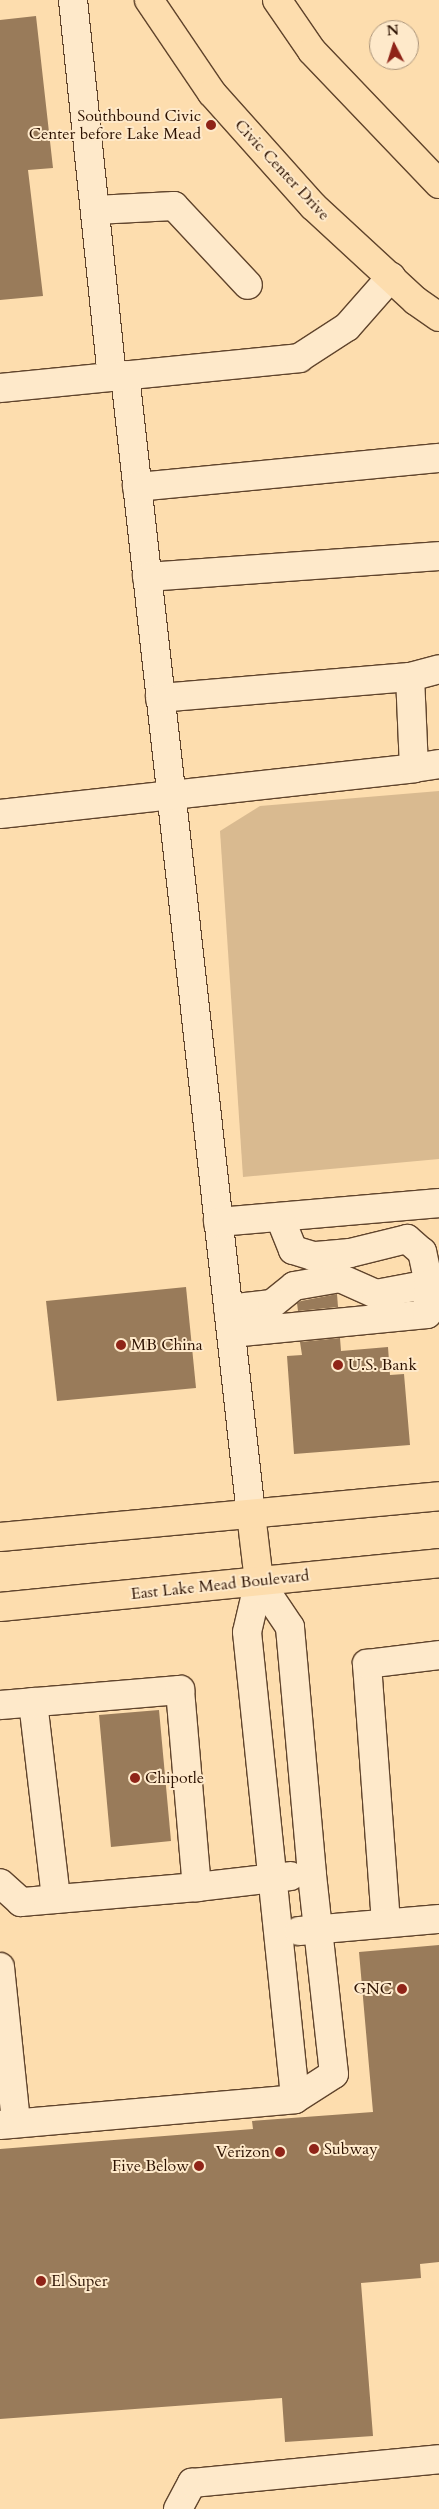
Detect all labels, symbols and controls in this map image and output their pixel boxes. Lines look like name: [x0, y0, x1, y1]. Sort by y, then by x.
north arrow: [369, 20, 419, 70]
text: N: [386, 21, 400, 41]
place label: Southbound Civic Center before Lake Mead: [29, 106, 201, 144]
street label: Civic Center Drive: [230, 116, 334, 224]
marker: Southbound Civic Center before Lake Mead: [205, 119, 217, 131]
place label: MB China: [131, 1335, 203, 1355]
marker: MB China: [115, 1339, 127, 1351]
place label: U.S. Bank: [348, 1355, 417, 1375]
marker: U.S. Bank: [332, 1359, 344, 1371]
street label: East Lake Mead Boulevard: [130, 1566, 310, 1604]
place label: Chipotle: [145, 1768, 204, 1788]
marker: Chipotle: [129, 1772, 141, 1784]
place label: GNC: [353, 1979, 392, 1999]
marker: GNC: [396, 1983, 408, 1995]
place label: Subway: [324, 2139, 378, 2159]
place label: Verizon: [216, 2142, 270, 2162]
marker: Subway: [308, 2143, 320, 2155]
marker: Verizon: [274, 2146, 286, 2158]
place label: Five Below: [112, 2156, 189, 2176]
marker: Five Below: [193, 2160, 205, 2172]
place label: El Super: [51, 2271, 108, 2291]
marker: El Super: [35, 2275, 47, 2287]

